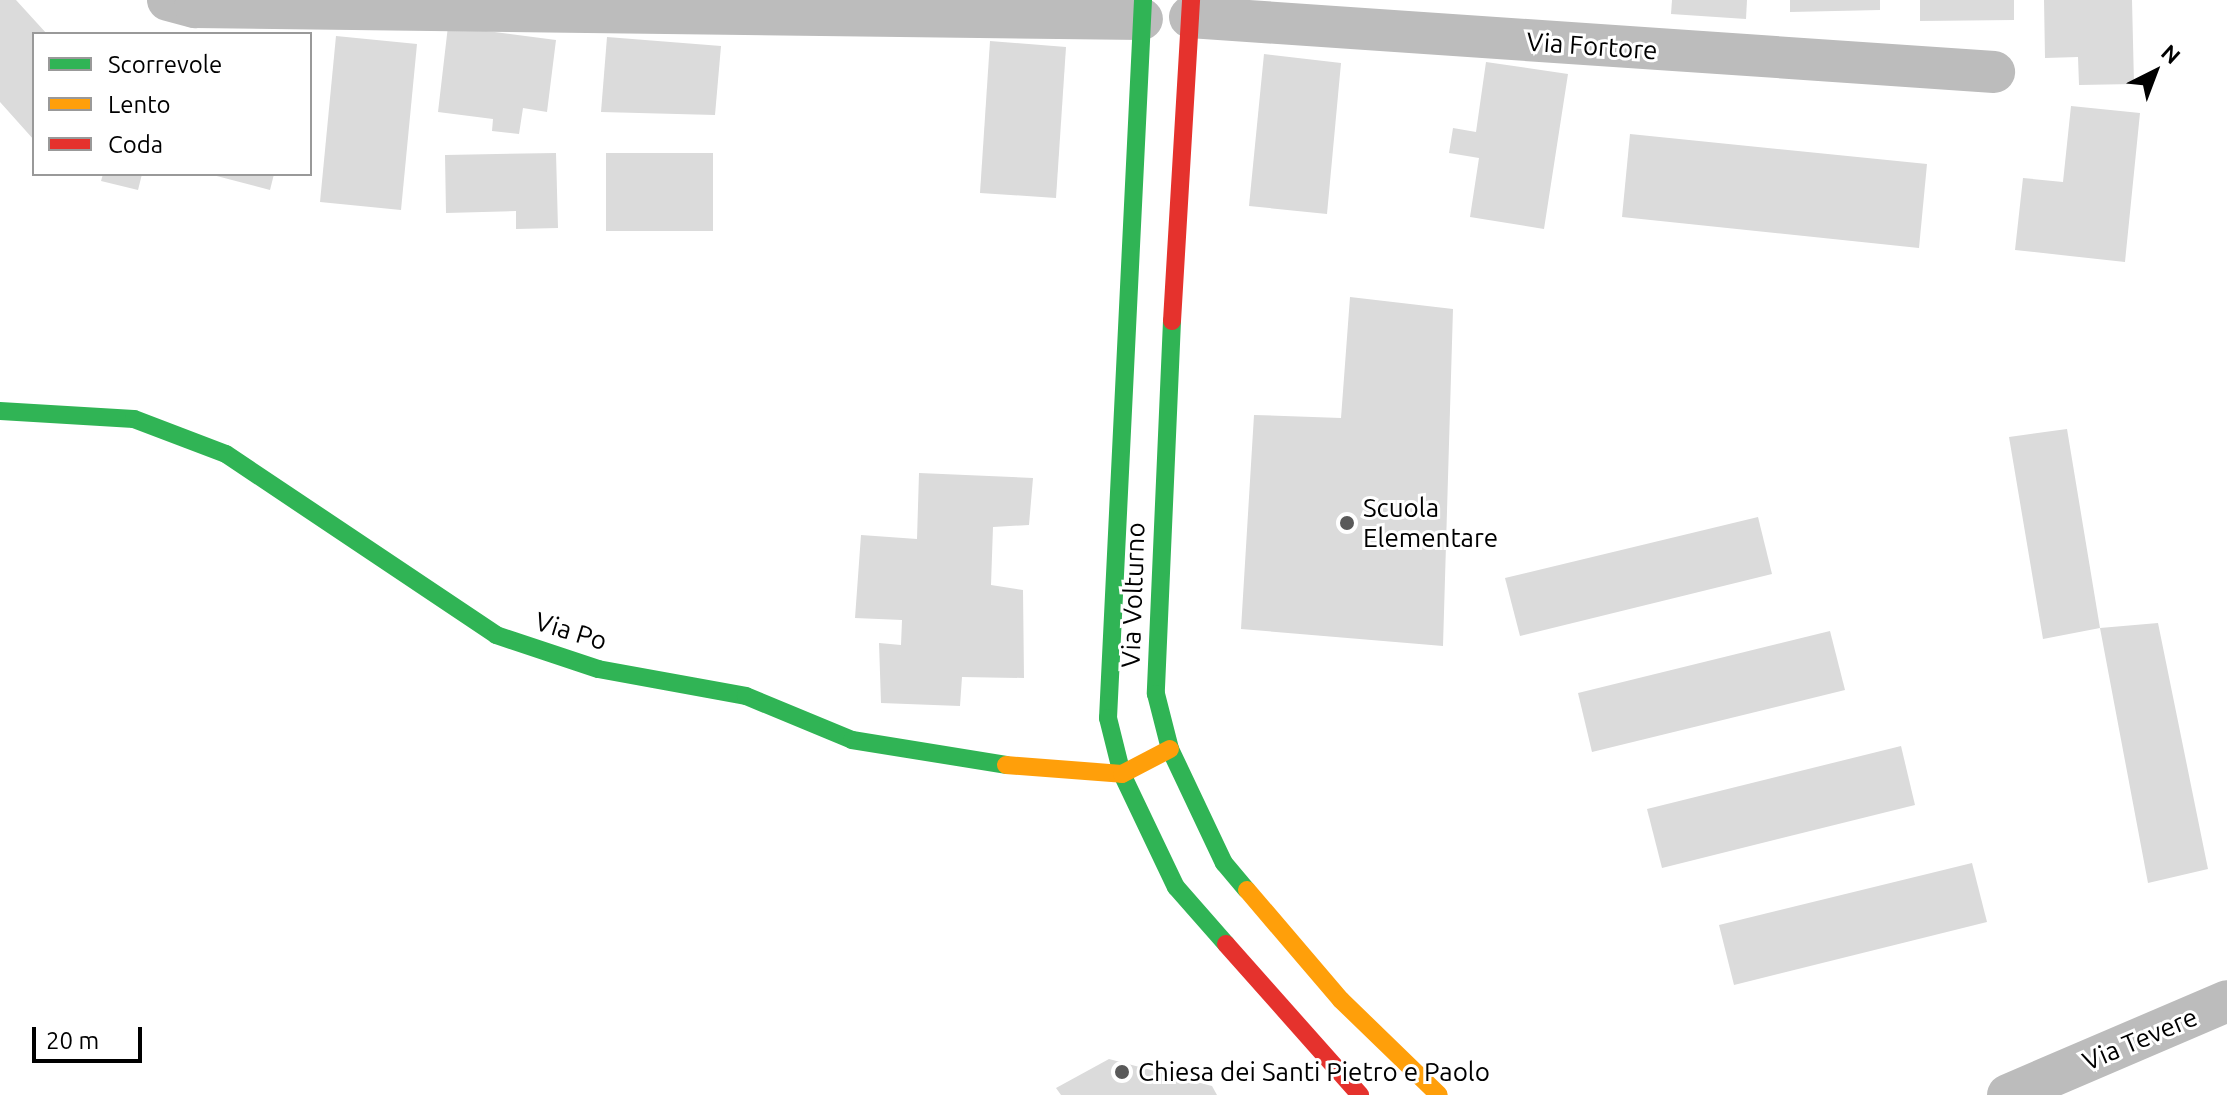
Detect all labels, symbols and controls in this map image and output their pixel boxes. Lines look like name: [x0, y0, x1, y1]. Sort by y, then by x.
street label: Via Fortore: [1525, 26, 1659, 66]
legend: [32, 32, 312, 176]
north arrow: [2115, 32, 2195, 112]
text: N: [2157, 39, 2186, 69]
text: Scorrevole: [108, 51, 222, 78]
text: Lento: [108, 91, 171, 118]
text: Coda: [108, 131, 163, 158]
place label: Scuola Elementare: [1363, 492, 1498, 554]
marker: Scuola Elementare: [1338, 514, 1356, 532]
street label: Via Volturno: [1115, 522, 1151, 668]
street label: Via Po: [531, 605, 611, 657]
street label: Via Tevere: [2078, 1001, 2202, 1077]
scale bar: [36, 1011, 146, 1061]
text: 20 m: [46, 1027, 99, 1054]
place label: Chiesa dei Santi Pietro e Paolo: [1138, 1056, 1490, 1088]
marker: Chiesa dei Santi Pietro e Paolo: [1113, 1063, 1131, 1081]

